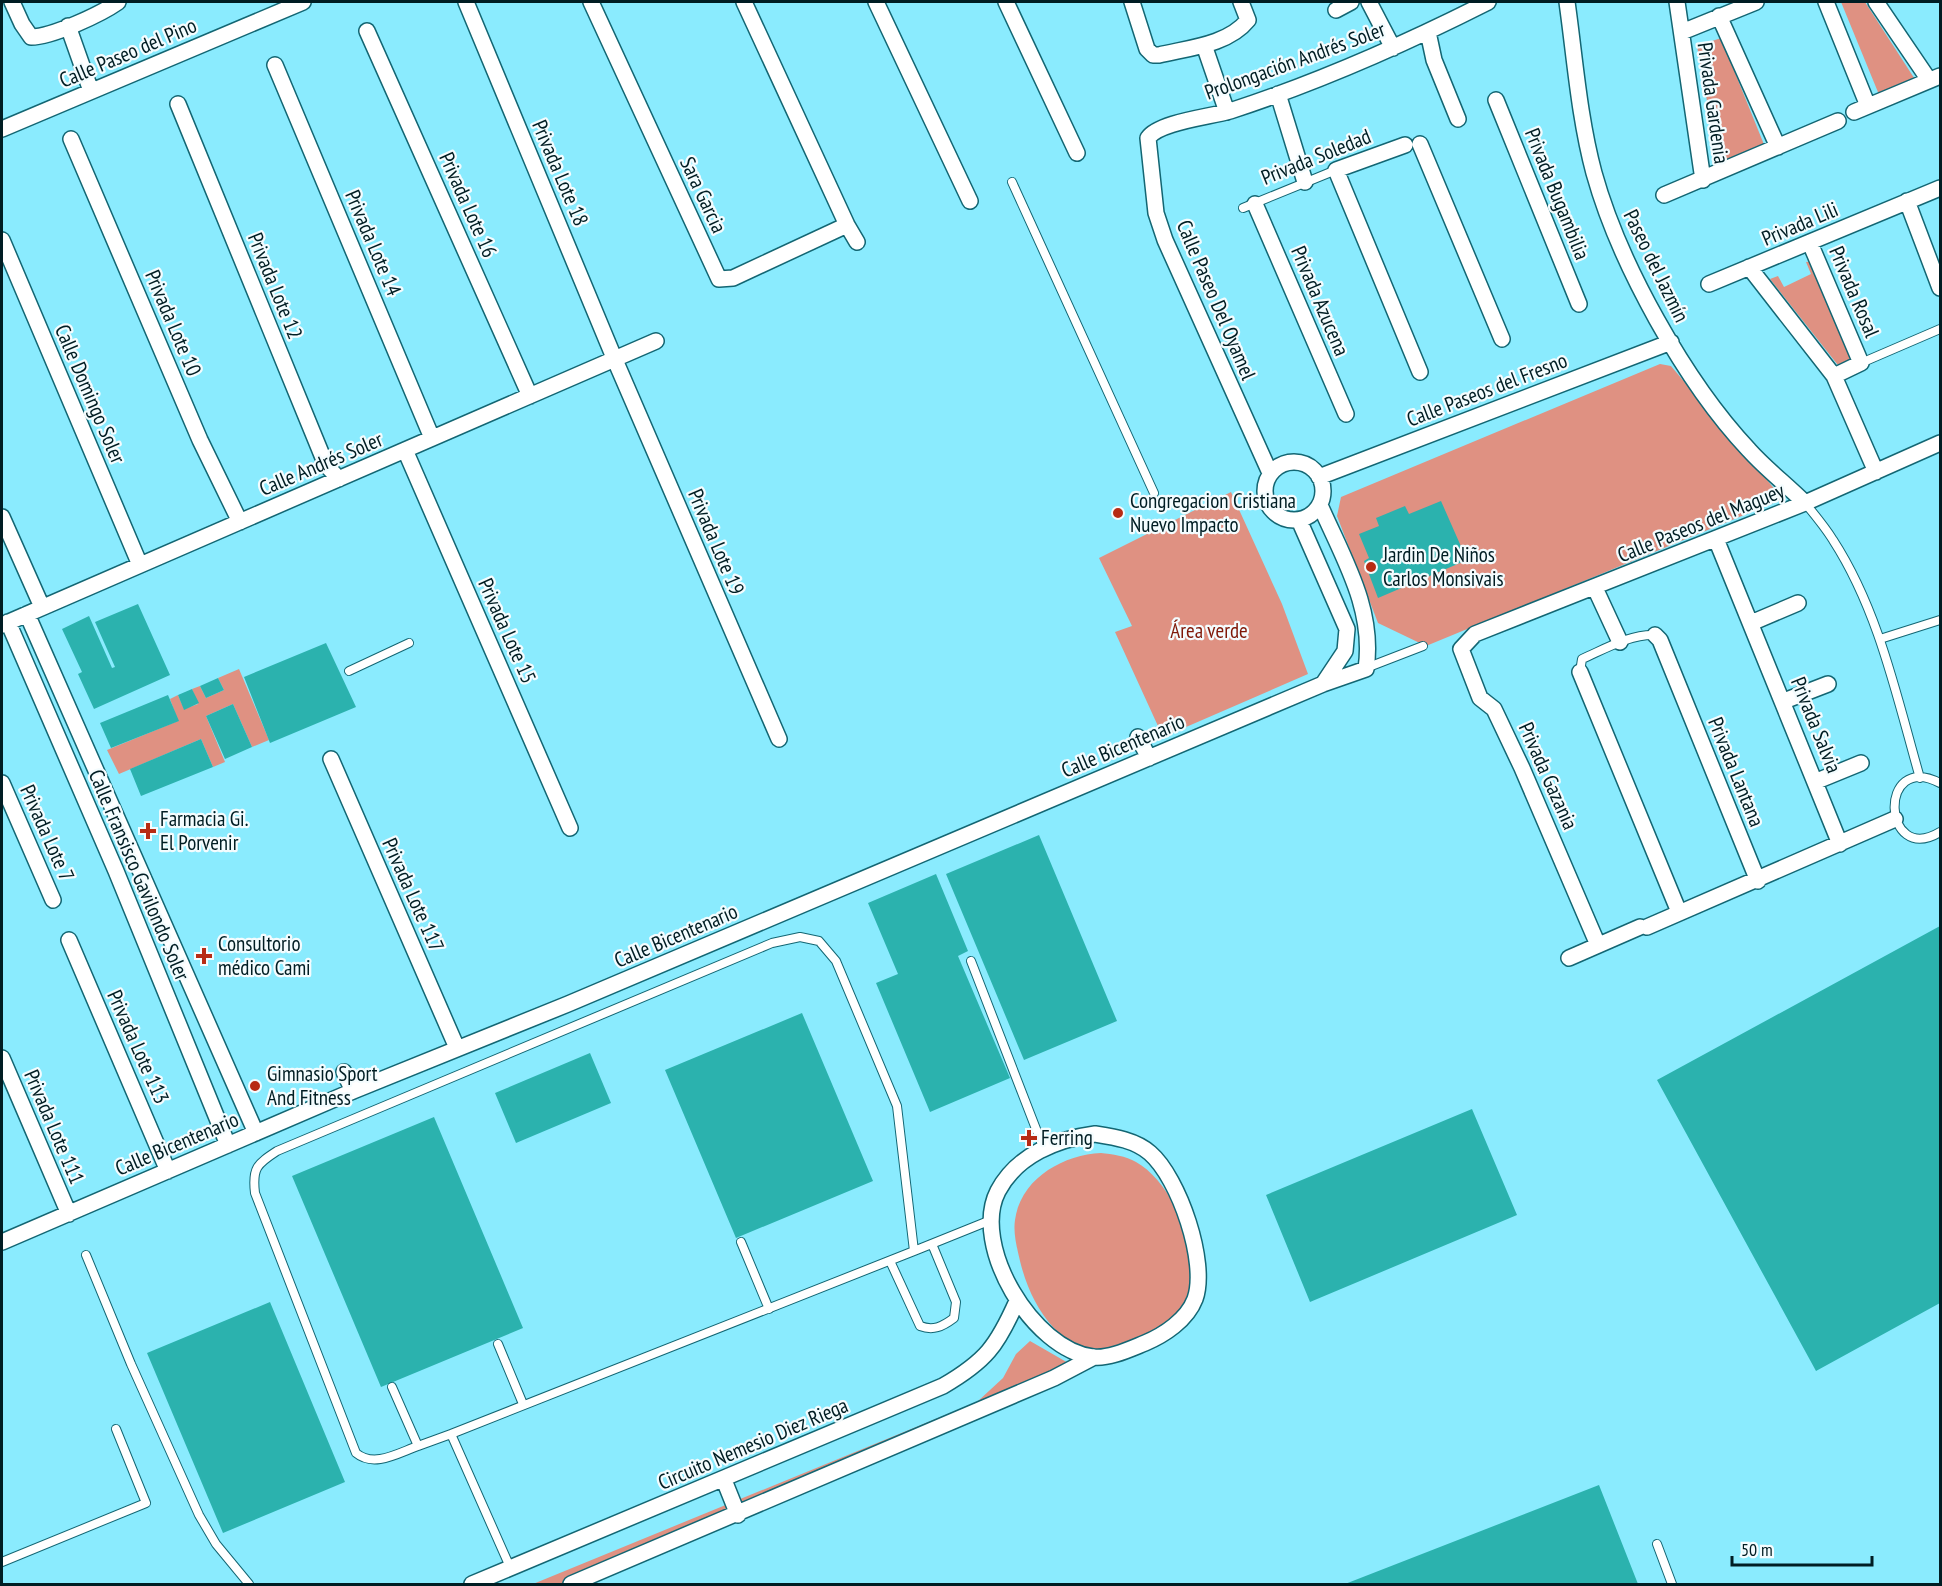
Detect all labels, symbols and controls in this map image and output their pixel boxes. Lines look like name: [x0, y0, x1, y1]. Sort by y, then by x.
street label: Calle Paseo del Pino: [55, 11, 201, 94]
street label: Prolongación Andrés Soler: [1201, 15, 1389, 106]
street label: Privada Gardenia: [1692, 41, 1735, 165]
street label: Privada Lote 18: [526, 116, 595, 230]
street label: Privada Soledad: [1257, 122, 1375, 191]
street label: Privada Bugambilia: [1519, 124, 1596, 263]
street label: Privada Lote 16: [433, 148, 504, 262]
street label: Sara Garcia: [674, 152, 733, 237]
street label: Privada Lote 14: [339, 186, 408, 300]
street label: Privada Lili: [1758, 195, 1842, 252]
street label: Paseo del Jazmín: [1618, 205, 1695, 327]
street label: Calle Paseo Del Oyamel: [1171, 216, 1262, 384]
street label: Privada Lote 12: [242, 229, 309, 343]
street label: Privada Azucena: [1285, 242, 1356, 360]
street label: Privada Rosal: [1823, 242, 1886, 342]
street label: Privada Lote 10: [139, 266, 208, 380]
street label: Calle Domingo Soler: [49, 320, 132, 467]
street label: Calle Paseos del Fresno: [1403, 347, 1571, 433]
street label: Calle Andrés Soler: [255, 425, 387, 502]
street label: Calle Paseos del Maguey: [1613, 477, 1788, 568]
street label: Privada Lote 19: [682, 485, 751, 599]
place label: Congregacion Cristiana Nuevo Impacto: [1130, 487, 1296, 538]
marker: Congregacion Cristiana Nuevo Impacto: [1111, 506, 1125, 520]
place label: Jardin De Niños Carlos Monsivais: [1382, 541, 1504, 592]
marker: Jardin De Niños Carlos Monsivais: [1364, 560, 1378, 574]
street label: Privada Lote 15: [472, 574, 543, 688]
park label: Área verde: [1170, 617, 1248, 644]
street label: Privada Salvia: [1785, 673, 1848, 777]
street label: Calle Bicentenario: [1057, 707, 1189, 784]
street label: Privada Lantana: [1702, 713, 1771, 830]
street label: Privada Gazania: [1513, 718, 1584, 834]
street label: Calle Fransisco Gavilondo Soler: [83, 765, 196, 985]
street label: Privada Lote 7: [14, 780, 81, 885]
place label: Farmacia Gi. El Porvenir: [160, 805, 248, 856]
marker: Farmacia Gi. El Porvenir: [141, 824, 155, 838]
street label: Privada Lote 117: [376, 834, 451, 956]
street label: Calle Bicentenario: [610, 897, 742, 974]
place label: Consultorio médico Cami: [218, 930, 311, 981]
marker: Consultorio médico Cami: [195, 947, 213, 965]
street label: Privada Lote 113: [101, 986, 176, 1108]
place label: Gimnasio Sport And Fitness: [267, 1060, 378, 1111]
street label: Privada Lote 111: [18, 1066, 91, 1188]
marker: Gimnasio Sport And Fitness: [248, 1079, 262, 1093]
street label: Calle Bicentenario: [111, 1105, 243, 1182]
place label: Ferring: [1041, 1124, 1093, 1151]
marker: Ferring: [1022, 1131, 1036, 1145]
street label: Circuito Nemesio Diez Riega: [654, 1391, 852, 1496]
scale bar: [1732, 1529, 1872, 1567]
text: 50 m: [1741, 1538, 1773, 1561]

